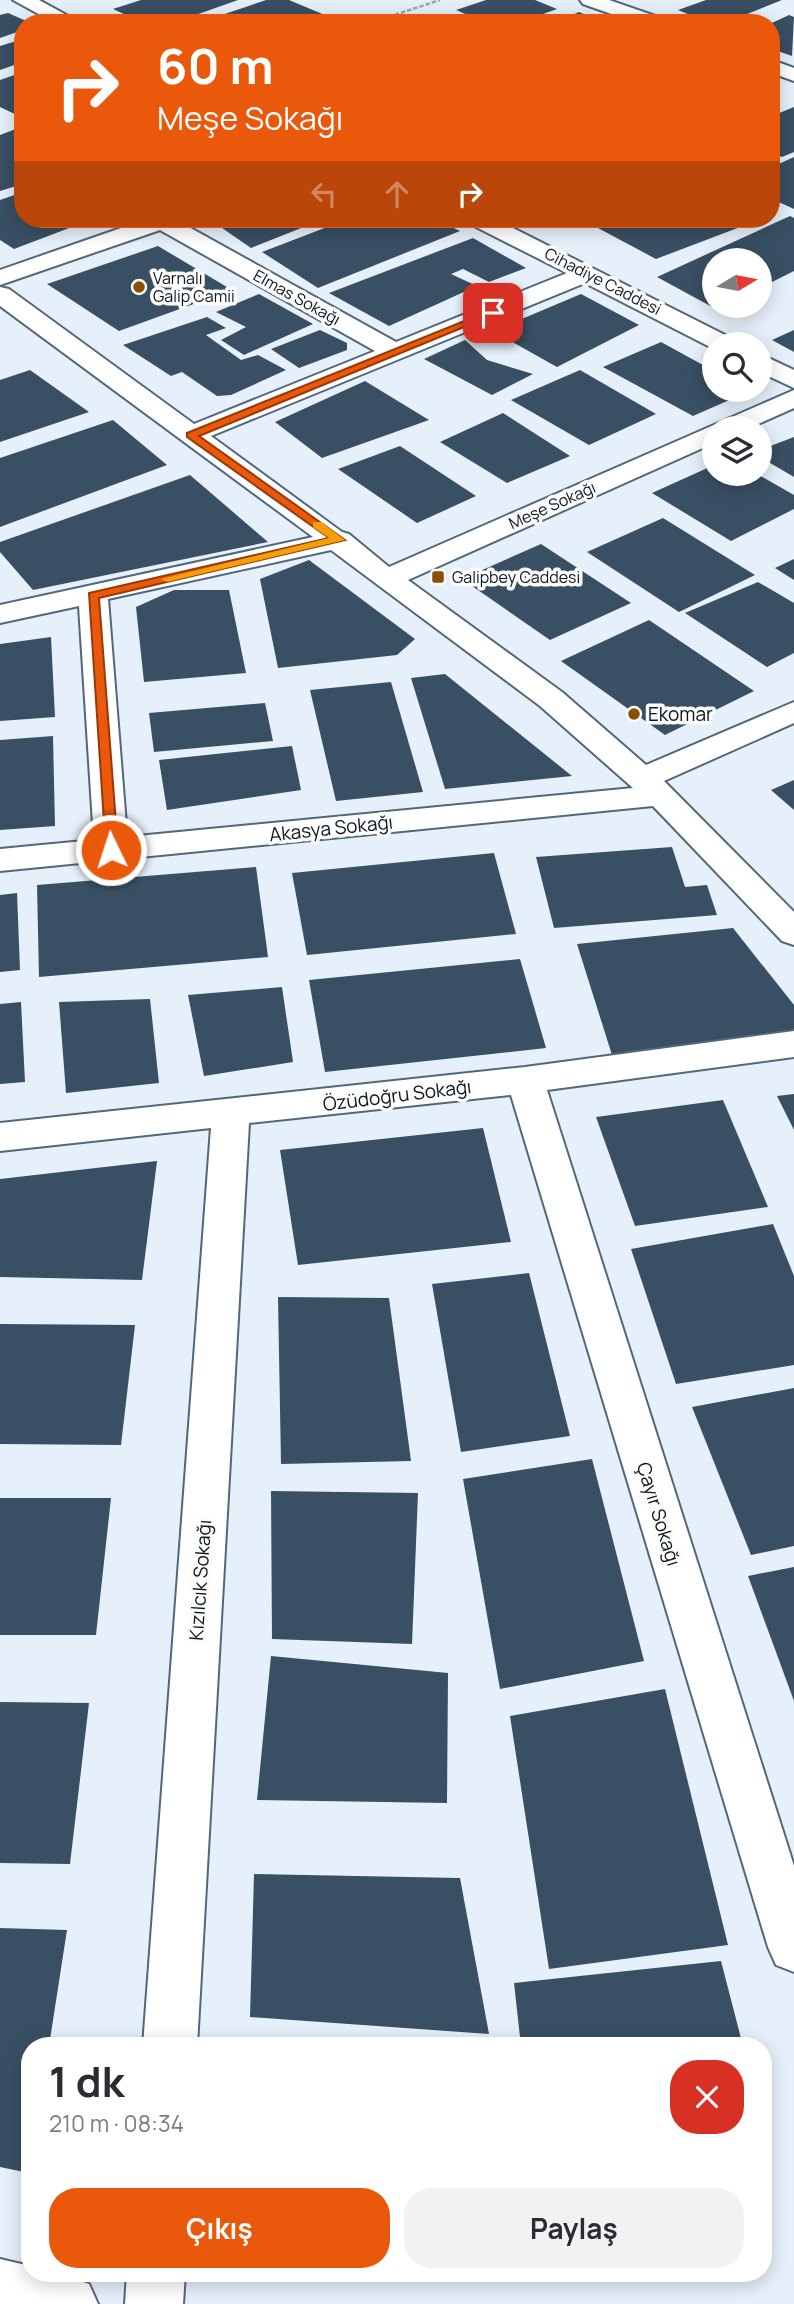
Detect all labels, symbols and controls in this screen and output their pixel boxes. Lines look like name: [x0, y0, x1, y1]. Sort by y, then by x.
text: 60 m: [157, 32, 274, 99]
icon: right: [42, 42, 133, 133]
text: Meşe Sokağı: [157, 96, 343, 140]
icon: left: [305, 175, 343, 213]
icon: ahead: [378, 175, 416, 213]
icon: right: [451, 175, 489, 213]
street label: Cihadiye Caddesi: [541, 242, 665, 320]
north arrow: [702, 248, 772, 318]
map controls: [702, 248, 772, 486]
street label: Elmas Sokağı: [250, 264, 344, 330]
place label: Varnalı Galip Camii: [153, 267, 235, 307]
marker: Varnalı Galip Camii: [131, 279, 147, 295]
pin: [463, 283, 523, 343]
icon: arrive: [474, 294, 512, 332]
button: search: [702, 332, 772, 402]
button: layers: [702, 416, 772, 486]
street label: Meşe Sokağı: [505, 476, 599, 534]
place label: Galipbey Caddesi: [452, 566, 580, 588]
marker: Galipbey Caddesi: [430, 569, 446, 585]
place label: Ekomar: [648, 701, 713, 727]
marker: Ekomar: [626, 706, 642, 722]
street label: Akasya Sokağı: [268, 809, 394, 847]
position arrow: [74, 813, 148, 887]
street label: Özüdoğru Sokağı: [321, 1073, 473, 1117]
street label: Çayır Sokağı: [631, 1459, 687, 1569]
street label: Kızılcık Sokağı: [183, 1519, 217, 1641]
text: 1 dk: [49, 2052, 124, 2110]
button: close: [670, 2060, 744, 2134]
text: 210 m · 08:34: [49, 2107, 184, 2139]
button: Çıkış: [49, 2188, 390, 2268]
button: Paylaş: [404, 2188, 744, 2268]

